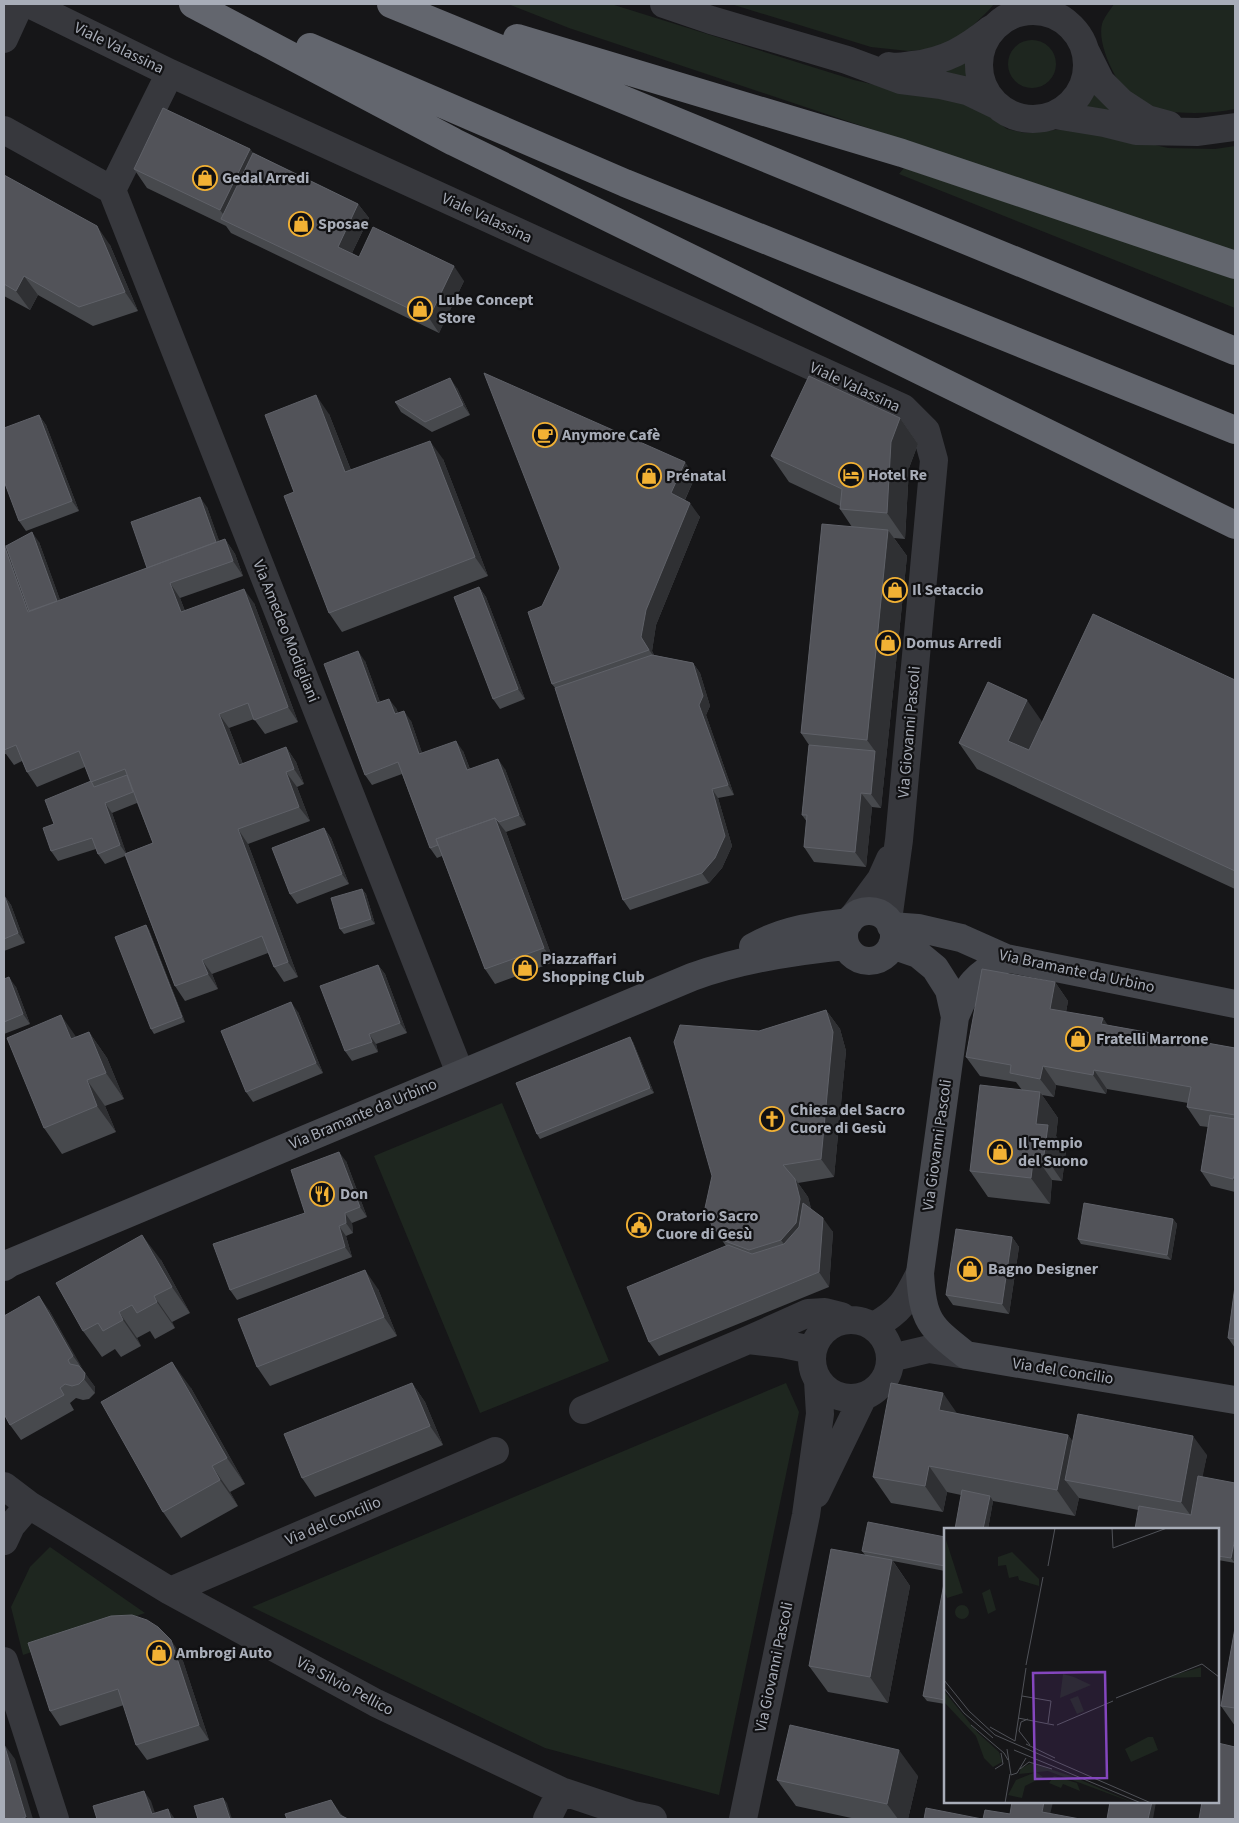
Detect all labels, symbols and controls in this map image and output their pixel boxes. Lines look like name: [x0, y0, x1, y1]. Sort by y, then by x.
street label: Viale Valassina: [70, 17, 168, 79]
shop icon: Gedal Arredi: [192, 165, 218, 191]
place label: Gedal Arredi: [222, 167, 310, 189]
street label: Viale Valassina: [438, 187, 536, 249]
shop icon: Sposae: [288, 211, 314, 237]
place label: Sposae: [318, 213, 369, 235]
place label: Lube Concept Store: [438, 289, 533, 329]
shop icon: Lube Concept Store: [407, 296, 433, 322]
street label: Viale Valassina: [806, 356, 904, 418]
cafe icon: Anymore Cafè: [532, 422, 558, 448]
place label: Anymore Cafè: [561, 424, 660, 446]
hotel icon: Hotel Re: [838, 462, 864, 488]
shop icon: Prénatal: [636, 463, 662, 489]
place label: Hotel Re: [868, 464, 927, 486]
place label: Prénatal: [666, 465, 727, 487]
street label: Via Amedeo Modigliani: [247, 556, 325, 706]
shop icon: Il Setaccio: [882, 577, 908, 603]
place label: Il Setaccio: [912, 579, 984, 601]
shop icon: Domus Arredi: [875, 630, 901, 656]
place label: Domus Arredi: [906, 632, 1002, 654]
street label: Via Giovanni Pascoli: [892, 665, 926, 799]
street label: Via Bramante da Urbino: [997, 944, 1157, 998]
place label: Piazzaffari Shopping Club: [542, 948, 645, 988]
shop icon: Piazzaffari Shopping Club: [512, 955, 538, 981]
shop icon: Fratelli Marrone: [1065, 1026, 1091, 1052]
place label: Fratelli Marrone: [1096, 1028, 1209, 1050]
street label: Via Bramante da Urbino: [286, 1073, 440, 1155]
street label: Via Giovanni Pascoli: [917, 1078, 957, 1212]
place label: Chiesa del Sacro Cuore di Gesù: [790, 1099, 905, 1139]
church icon: Chiesa del Sacro Cuore di Gesù: [759, 1106, 785, 1132]
place label: Il Tempio del Suono: [1018, 1132, 1088, 1172]
shop icon: Il Tempio del Suono: [987, 1139, 1013, 1165]
restaurant icon: Don: [309, 1181, 335, 1207]
place label: Don: [340, 1183, 368, 1205]
place label: Oratorio Sacro Cuore di Gesù: [656, 1205, 759, 1245]
public building icon: Oratorio Sacro Cuore di Gesù: [626, 1212, 652, 1238]
shop icon: Bagno Designer: [957, 1256, 983, 1282]
place label: Bagno Designer: [988, 1258, 1099, 1280]
street label: Via del Concilio: [1011, 1352, 1115, 1390]
street label: Via del Concilio: [282, 1491, 384, 1551]
inset map: [944, 1528, 1219, 1803]
street label: Via Giovanni Pascoli: [749, 1600, 799, 1734]
shop icon: Ambrogi Auto: [146, 1640, 172, 1666]
place label: Ambrogi Auto: [175, 1642, 272, 1664]
street label: Via Silvio Pellico: [292, 1651, 398, 1721]

